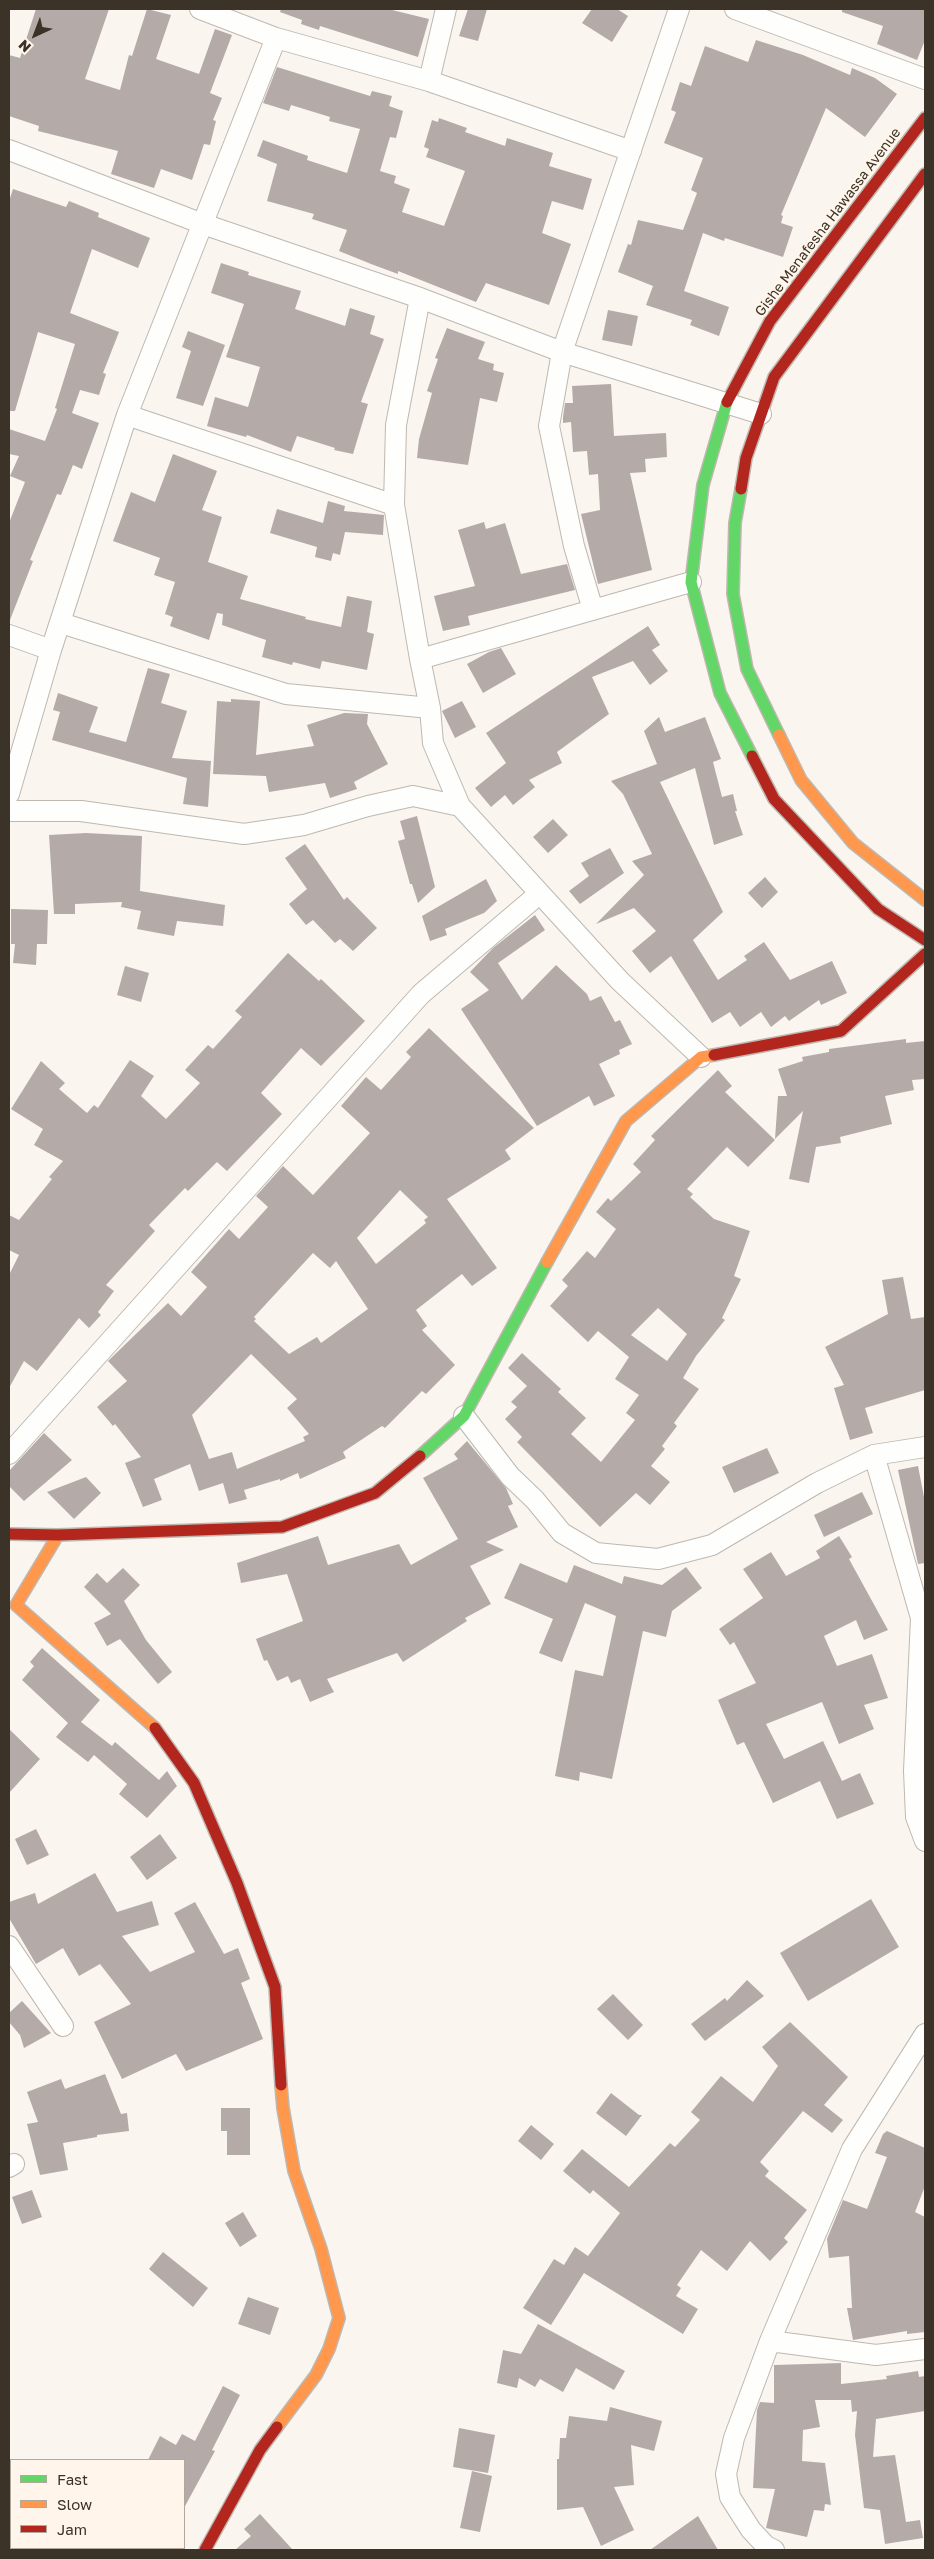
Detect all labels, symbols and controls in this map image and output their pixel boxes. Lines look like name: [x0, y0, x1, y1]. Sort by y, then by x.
north arrow: [10, 10, 60, 60]
text: N: [15, 36, 34, 56]
street label: Gishe Menafesha Hawassa Avenue: [752, 124, 904, 320]
legend: [10, 2459, 185, 2549]
text: Fast: [57, 2470, 88, 2488]
text: Slow: [57, 2495, 92, 2513]
text: Jam: [57, 2520, 87, 2538]

